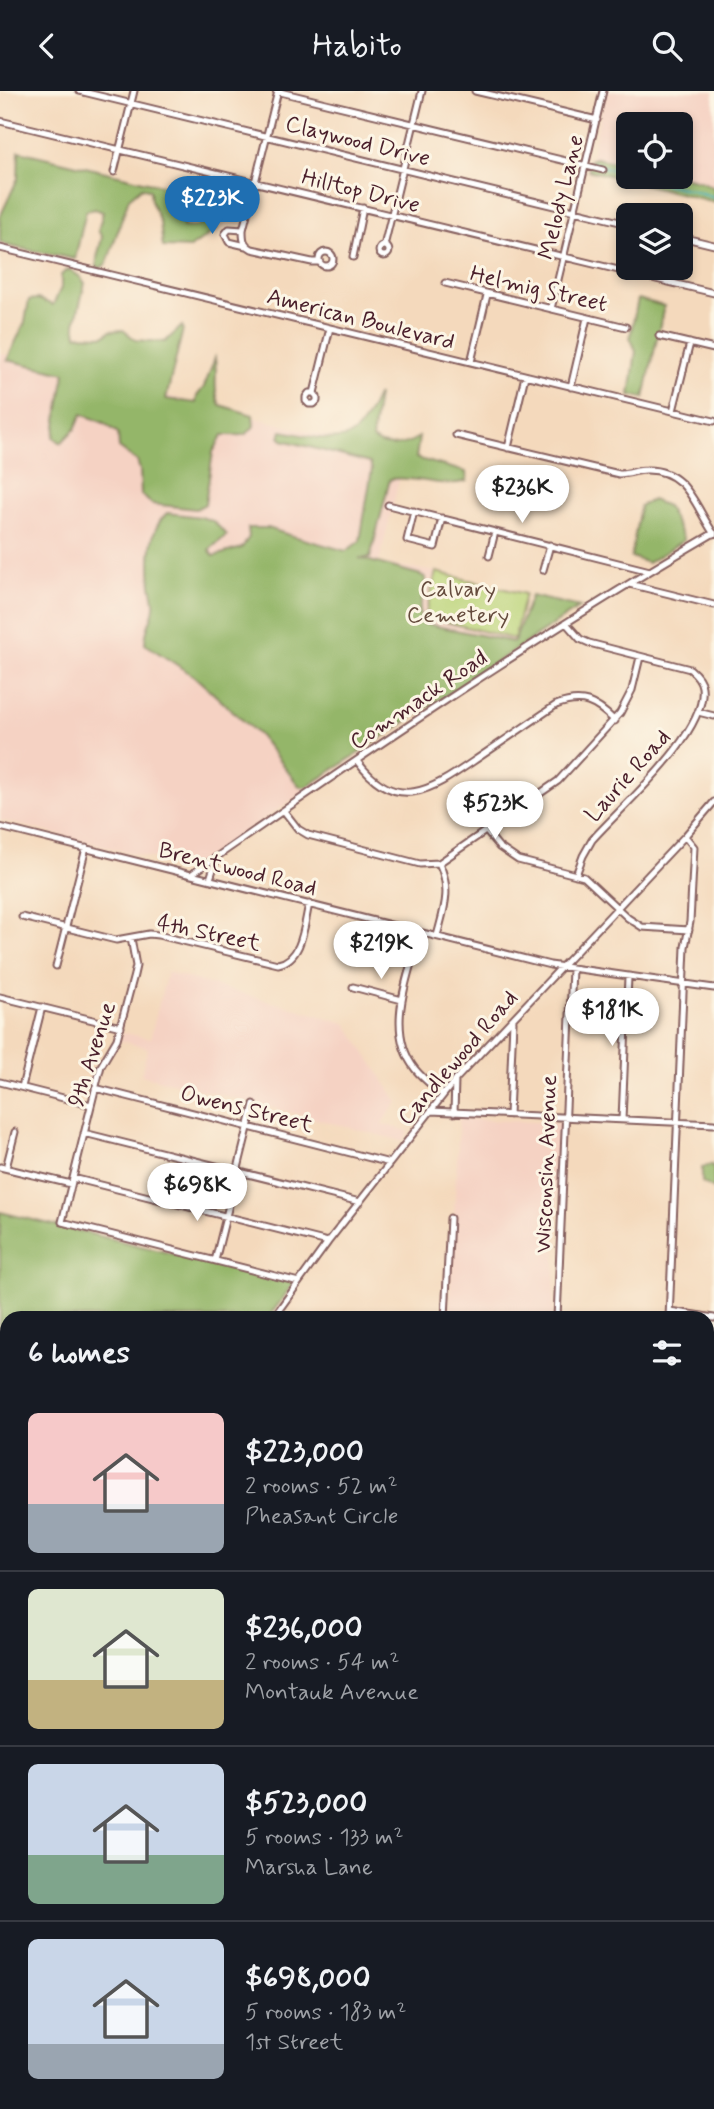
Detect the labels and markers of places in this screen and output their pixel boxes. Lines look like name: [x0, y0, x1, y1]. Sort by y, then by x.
pin: $223K: [163, 177, 261, 236]
pin: $236K: [473, 465, 571, 525]
pin: $523K: [446, 781, 544, 841]
pin: $219K: [332, 921, 430, 981]
pin: $181K: [563, 989, 661, 1048]
pin: $698K: [148, 1163, 246, 1223]

